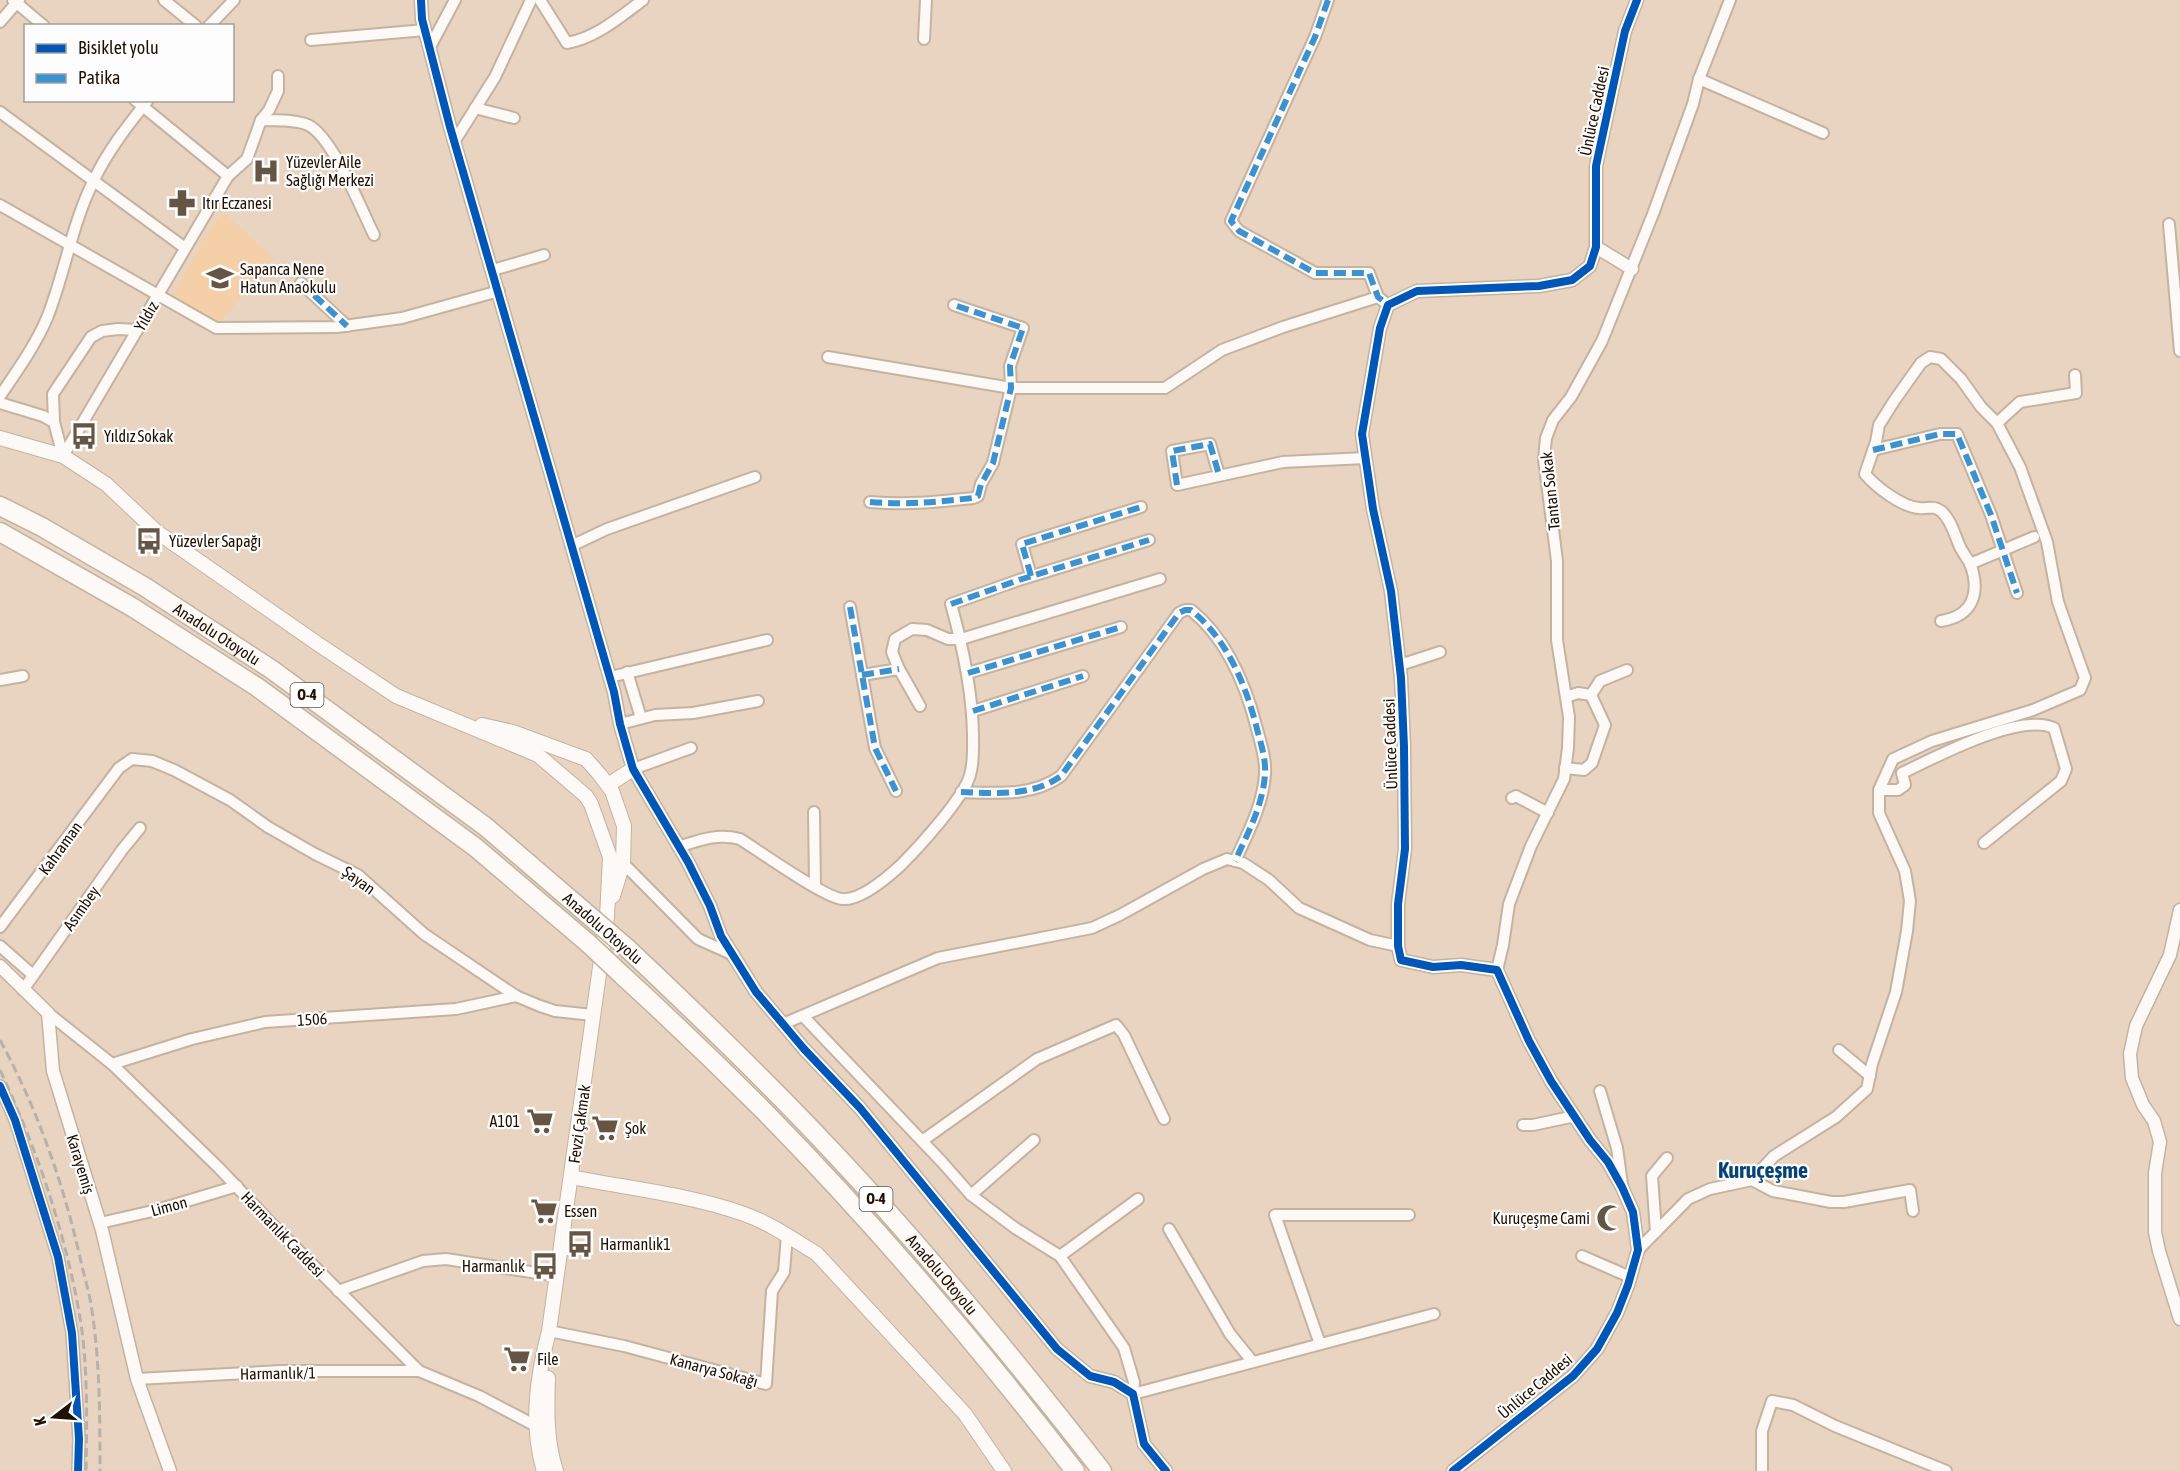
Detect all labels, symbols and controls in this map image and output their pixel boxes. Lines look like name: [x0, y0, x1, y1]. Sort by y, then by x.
legend: [24, 24, 234, 102]
text: Bisiklet yolu: [78, 37, 159, 58]
street label: Ünlüce Caddesi: [1576, 65, 1612, 157]
text: Patika: [78, 67, 120, 88]
place label: Yüzevler Aile Sağlığı Merkezi: [286, 153, 374, 190]
hospital icon: Yüzevler Aile Sağlığı Merkezi: [251, 156, 281, 186]
pharmacy icon: Itır Eczanesi: [167, 188, 197, 218]
place label: Itır Eczanesi: [202, 194, 272, 212]
place label: Sapanca Nene Hatun Anaokulu: [240, 260, 336, 296]
school or university icon: Sapanca Nene Hatun Anaokulu: [205, 263, 235, 293]
street label: Yıldız: [130, 298, 162, 334]
bus stop icon: Yıldız Sokak: [69, 421, 99, 451]
place label: Yıldız Sokak: [104, 427, 173, 445]
street label: Tantan Sokak: [1537, 451, 1563, 531]
bus stop icon: Yüzevler Sapağı: [134, 526, 164, 556]
place label: Yüzevler Sapağı: [169, 532, 261, 551]
street label: Anadolu Otoyolu: [170, 599, 264, 669]
road number: O-4: [290, 683, 324, 707]
street label: Ünlüce Caddesi: [1379, 698, 1401, 790]
street label: Kahraman: [35, 818, 85, 878]
street label: Şayan: [339, 862, 379, 899]
street label: Asımbey: [59, 882, 104, 934]
street label: Anadolu Otoyolu: [559, 889, 646, 968]
street label: 1506: [296, 1009, 328, 1029]
street label: Fevzi Çakmak: [565, 1084, 594, 1165]
supermarket icon: A101: [525, 1106, 555, 1136]
place label: A101: [490, 1112, 520, 1130]
supermarket icon: Şok: [590, 1113, 620, 1143]
place label: Şok: [625, 1119, 646, 1138]
street label: Karayemiş: [62, 1132, 99, 1197]
district label: Kuruçeşme: [1718, 1157, 1808, 1183]
road number: O-4: [860, 1187, 892, 1211]
street label: Harmanlık Caddesi: [238, 1188, 328, 1280]
street label: Limon: [149, 1193, 189, 1219]
supermarket icon: Essen: [529, 1196, 559, 1226]
place label: Essen: [564, 1202, 597, 1220]
mosque icon: Kuruçeşme Cami: [1595, 1203, 1625, 1233]
place label: Kuruçeşme Cami: [1492, 1209, 1590, 1228]
bus stop icon: Harmanlık1: [565, 1229, 595, 1259]
street label: Anadolu Otoyolu: [903, 1231, 981, 1318]
place label: Harmanlık1: [600, 1235, 671, 1253]
bus stop icon: Harmanlık: [530, 1251, 560, 1281]
place label: Harmanlık: [462, 1257, 525, 1275]
supermarket icon: File: [502, 1344, 532, 1374]
place label: File: [537, 1350, 558, 1368]
street label: Kanarya Sokağı: [668, 1350, 760, 1391]
street label: Ünlüce Caddesi: [1494, 1350, 1576, 1422]
street label: Harmanlık/1: [240, 1363, 316, 1383]
north arrow: [24, 1387, 84, 1447]
text: K: [30, 1415, 49, 1428]

